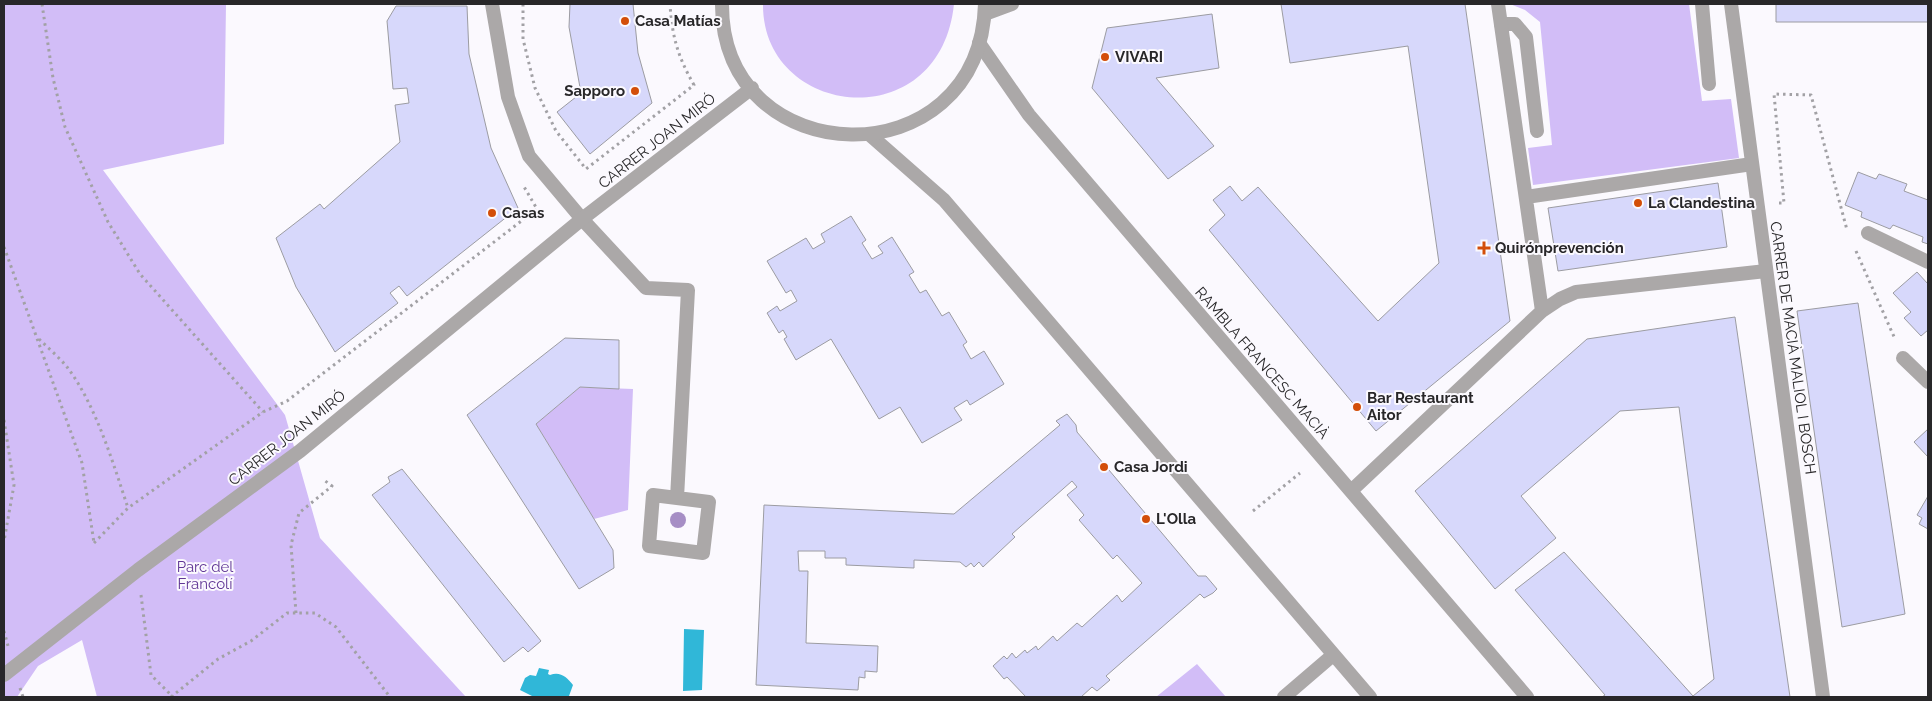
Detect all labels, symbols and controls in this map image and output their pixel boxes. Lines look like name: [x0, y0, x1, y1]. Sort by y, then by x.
place label: Casa Matías: [635, 12, 721, 30]
marker: Casa Matías: [619, 15, 631, 27]
place label: VIVARI: [1115, 48, 1163, 66]
marker: VIVARI: [1099, 51, 1111, 63]
place label: Sapporo: [564, 82, 625, 100]
marker: Sapporo: [629, 85, 641, 97]
street label: CARRER JOAN MIRÓ: [595, 90, 719, 192]
place label: La Clandestina: [1648, 194, 1755, 212]
marker: La Clandestina: [1632, 197, 1644, 209]
place label: Casas: [502, 204, 544, 222]
marker: Casas: [486, 207, 498, 219]
street label: CARRER DE MACIÀ MALIOL I BOSCH: [1766, 220, 1820, 476]
place label: Quirónprevención: [1495, 239, 1624, 257]
marker: Quirónprevención: [1477, 241, 1491, 255]
street label: RAMBLA FRANCESC MACIÀ: [1191, 283, 1333, 443]
street label: CARRER JOAN MIRÓ: [225, 387, 349, 489]
place label: Bar Restaurant Aitor: [1367, 389, 1474, 424]
marker: Bar Restaurant Aitor: [1351, 401, 1363, 413]
place label: Casa Jordi: [1114, 458, 1188, 476]
marker: Casa Jordi: [1098, 461, 1110, 473]
place label: L'Olla: [1156, 510, 1196, 528]
marker: L'Olla: [1140, 513, 1152, 525]
park label: Parc del Francolí: [177, 558, 234, 593]

